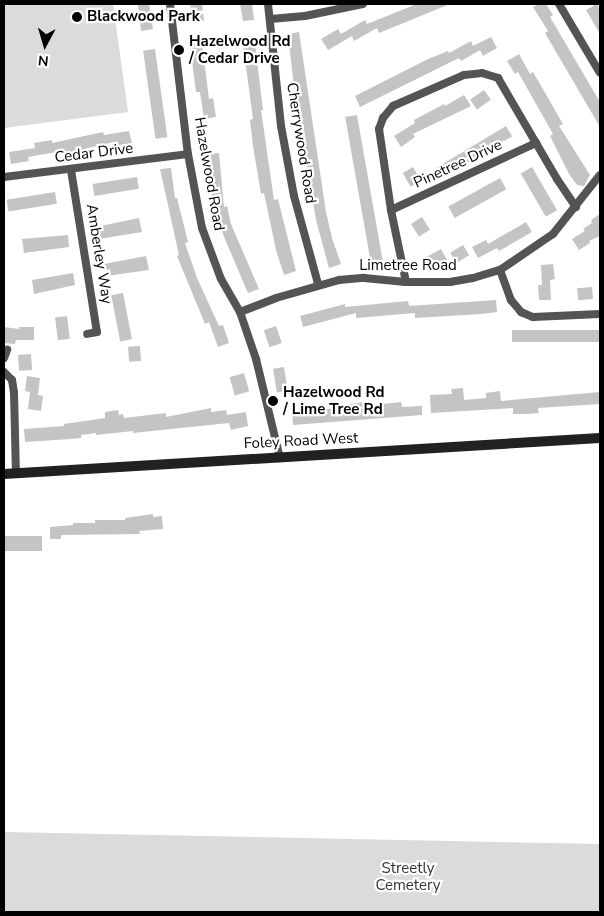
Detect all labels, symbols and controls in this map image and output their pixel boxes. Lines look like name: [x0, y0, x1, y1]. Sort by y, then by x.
place label: Blackwood Park: [87, 8, 200, 26]
marker: Blackwood Park: [71, 11, 83, 23]
north arrow: [20, 20, 70, 70]
place label: Hazelwood Rd / Cedar Drive: [189, 32, 291, 67]
marker: Hazelwood Rd / Cedar Drive: [173, 44, 185, 56]
text: N: [37, 50, 50, 70]
street label: Cherrywood Road: [283, 81, 319, 205]
street label: Hazelwood Road: [190, 116, 228, 232]
street label: Pinetree Drive: [411, 136, 505, 192]
street label: Cedar Drive: [54, 139, 134, 167]
street label: Amberley Way: [82, 203, 116, 305]
street label: Limetree Road: [359, 257, 457, 275]
place label: Hazelwood Rd / Lime Tree Rd: [283, 383, 385, 418]
marker: Hazelwood Rd / Lime Tree Rd: [267, 395, 279, 407]
street label: Foley Road West: [243, 429, 359, 453]
park label: Streetly Cemetery: [375, 859, 441, 894]

